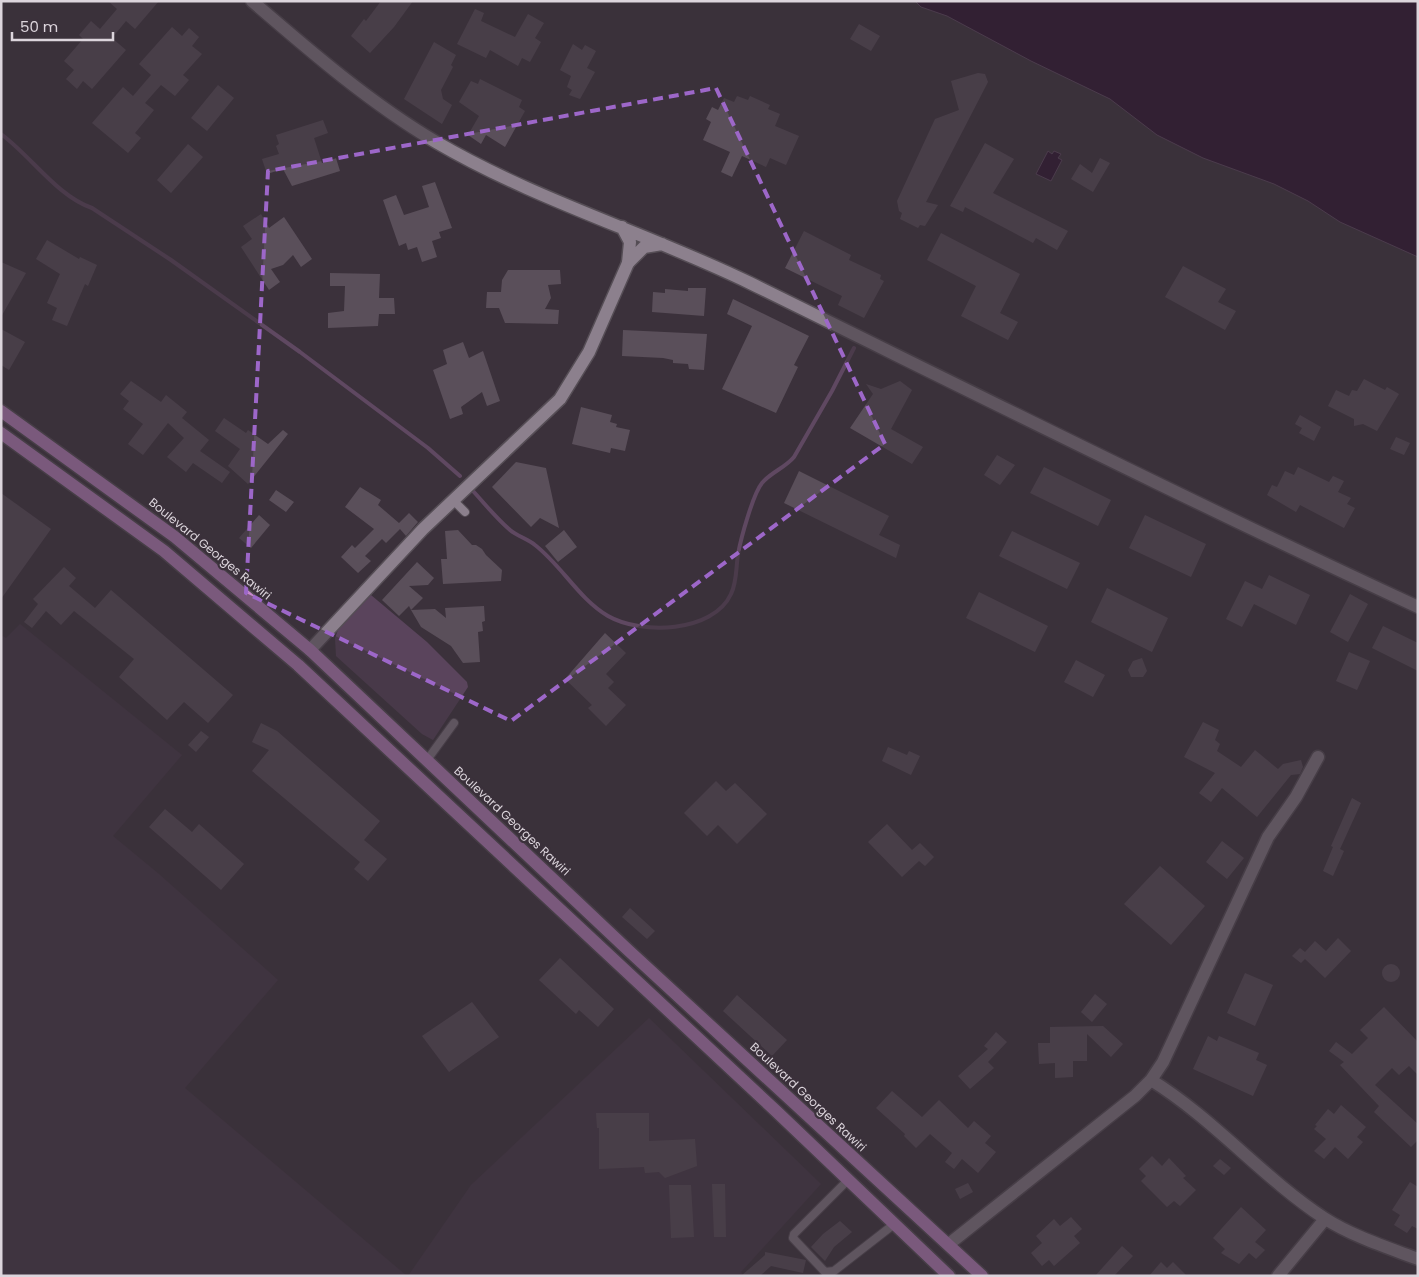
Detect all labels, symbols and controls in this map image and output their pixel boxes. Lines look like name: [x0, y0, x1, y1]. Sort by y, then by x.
scale bar: [12, 10, 114, 42]
text: 50 m: [20, 16, 58, 37]
street label: Boulevard Georges Rawiri: [145, 494, 275, 603]
street label: Boulevard Georges Rawiri: [450, 762, 574, 879]
street label: Boulevard Georges Rawiri: [746, 1038, 870, 1155]

